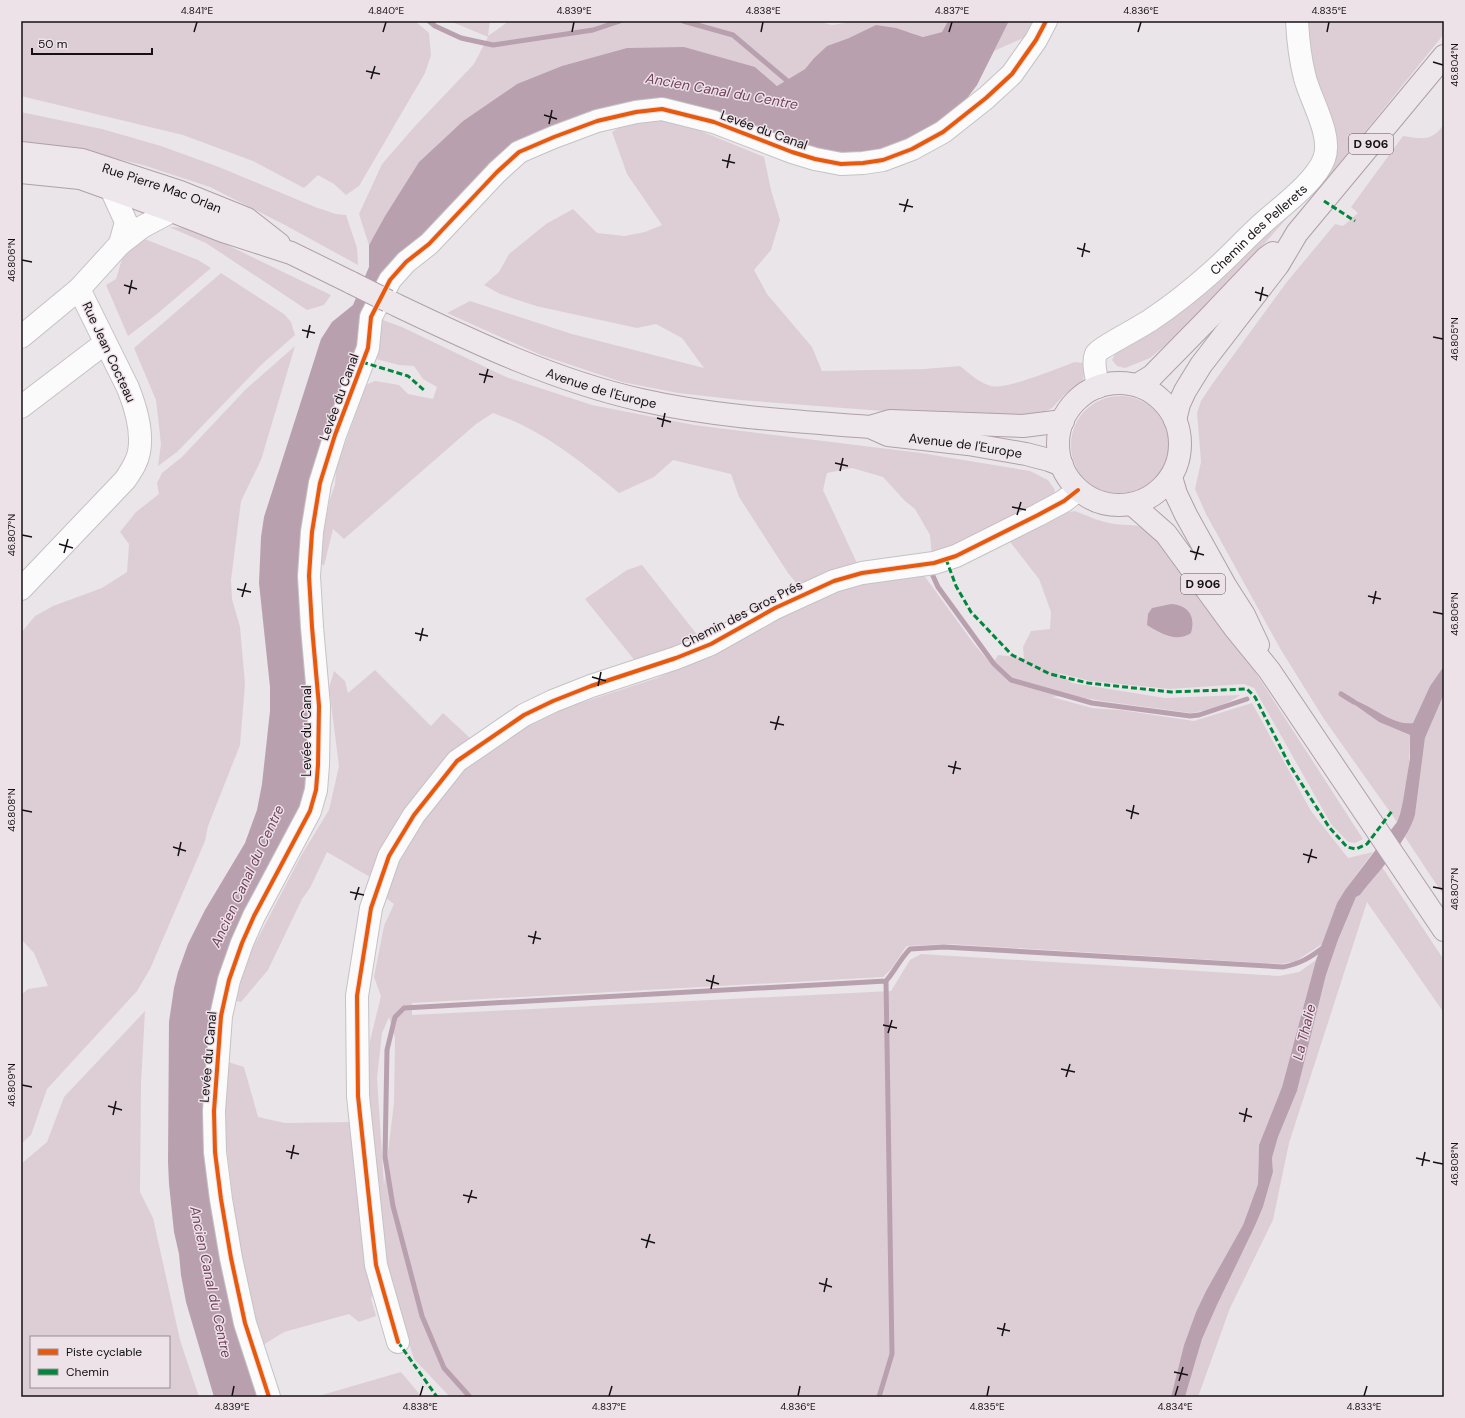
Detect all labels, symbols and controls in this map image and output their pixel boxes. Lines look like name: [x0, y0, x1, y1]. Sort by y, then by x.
text: 4.841°E: [181, 4, 214, 17]
text: 4.840°E: [368, 4, 404, 17]
text: 4.839°E: [556, 4, 592, 17]
text: 4.838°E: [745, 4, 781, 17]
text: 4.837°E: [935, 4, 969, 17]
text: 4.836°E: [1123, 4, 1159, 17]
text: 4.835°E: [1311, 4, 1347, 17]
scale bar: [32, 30, 152, 56]
text: 50 m: [38, 36, 67, 52]
text: 46.804°N: [1448, 43, 1461, 87]
water label: Ancien Canal du Centre: [643, 69, 800, 113]
street label: Levée du Canal: [718, 106, 810, 154]
road number: D 906: [1349, 134, 1393, 154]
street label: Rue Pierre Mac Orlan: [100, 159, 224, 216]
street label: Chemin des Pellerets: [1206, 180, 1311, 278]
text: 46.806°N: [5, 238, 18, 282]
street label: Rue Jean Cocteau: [78, 299, 140, 405]
text: 46.805°N: [1448, 317, 1461, 361]
street label: Levée du Canal: [315, 351, 363, 443]
street label: Avenue de l'Europe: [544, 363, 658, 412]
street label: Avenue de l'Europe: [908, 429, 1024, 462]
text: 46.807°N: [5, 514, 18, 556]
road number: D 906: [1181, 574, 1225, 594]
street label: Chemin des Gros Prés: [679, 576, 805, 652]
text: 46.806°N: [1448, 592, 1461, 636]
street label: Levée du Canal: [298, 685, 315, 777]
text: 46.808°N: [5, 788, 18, 832]
water label: Ancien Canal du Centre: [206, 802, 288, 951]
text: 46.807°N: [1448, 868, 1461, 910]
water label: La Thalie: [1288, 1002, 1320, 1062]
street label: Levée du Canal: [196, 1011, 220, 1103]
text: 46.809°N: [5, 1063, 18, 1107]
text: 46.808°N: [1448, 1142, 1461, 1186]
water label: Ancien Canal du Centre: [186, 1204, 236, 1359]
legend: [30, 1336, 170, 1388]
text: Piste cyclable: [66, 1344, 142, 1360]
text: Chemin: [66, 1364, 109, 1380]
text: 4.839°E: [214, 1400, 250, 1413]
text: 4.838°E: [402, 1400, 438, 1413]
text: 4.837°E: [592, 1400, 626, 1413]
text: 4.836°E: [780, 1400, 816, 1413]
text: 4.835°E: [969, 1400, 1005, 1413]
text: 4.834°E: [1157, 1400, 1193, 1413]
text: 4.833°E: [1346, 1400, 1382, 1413]

